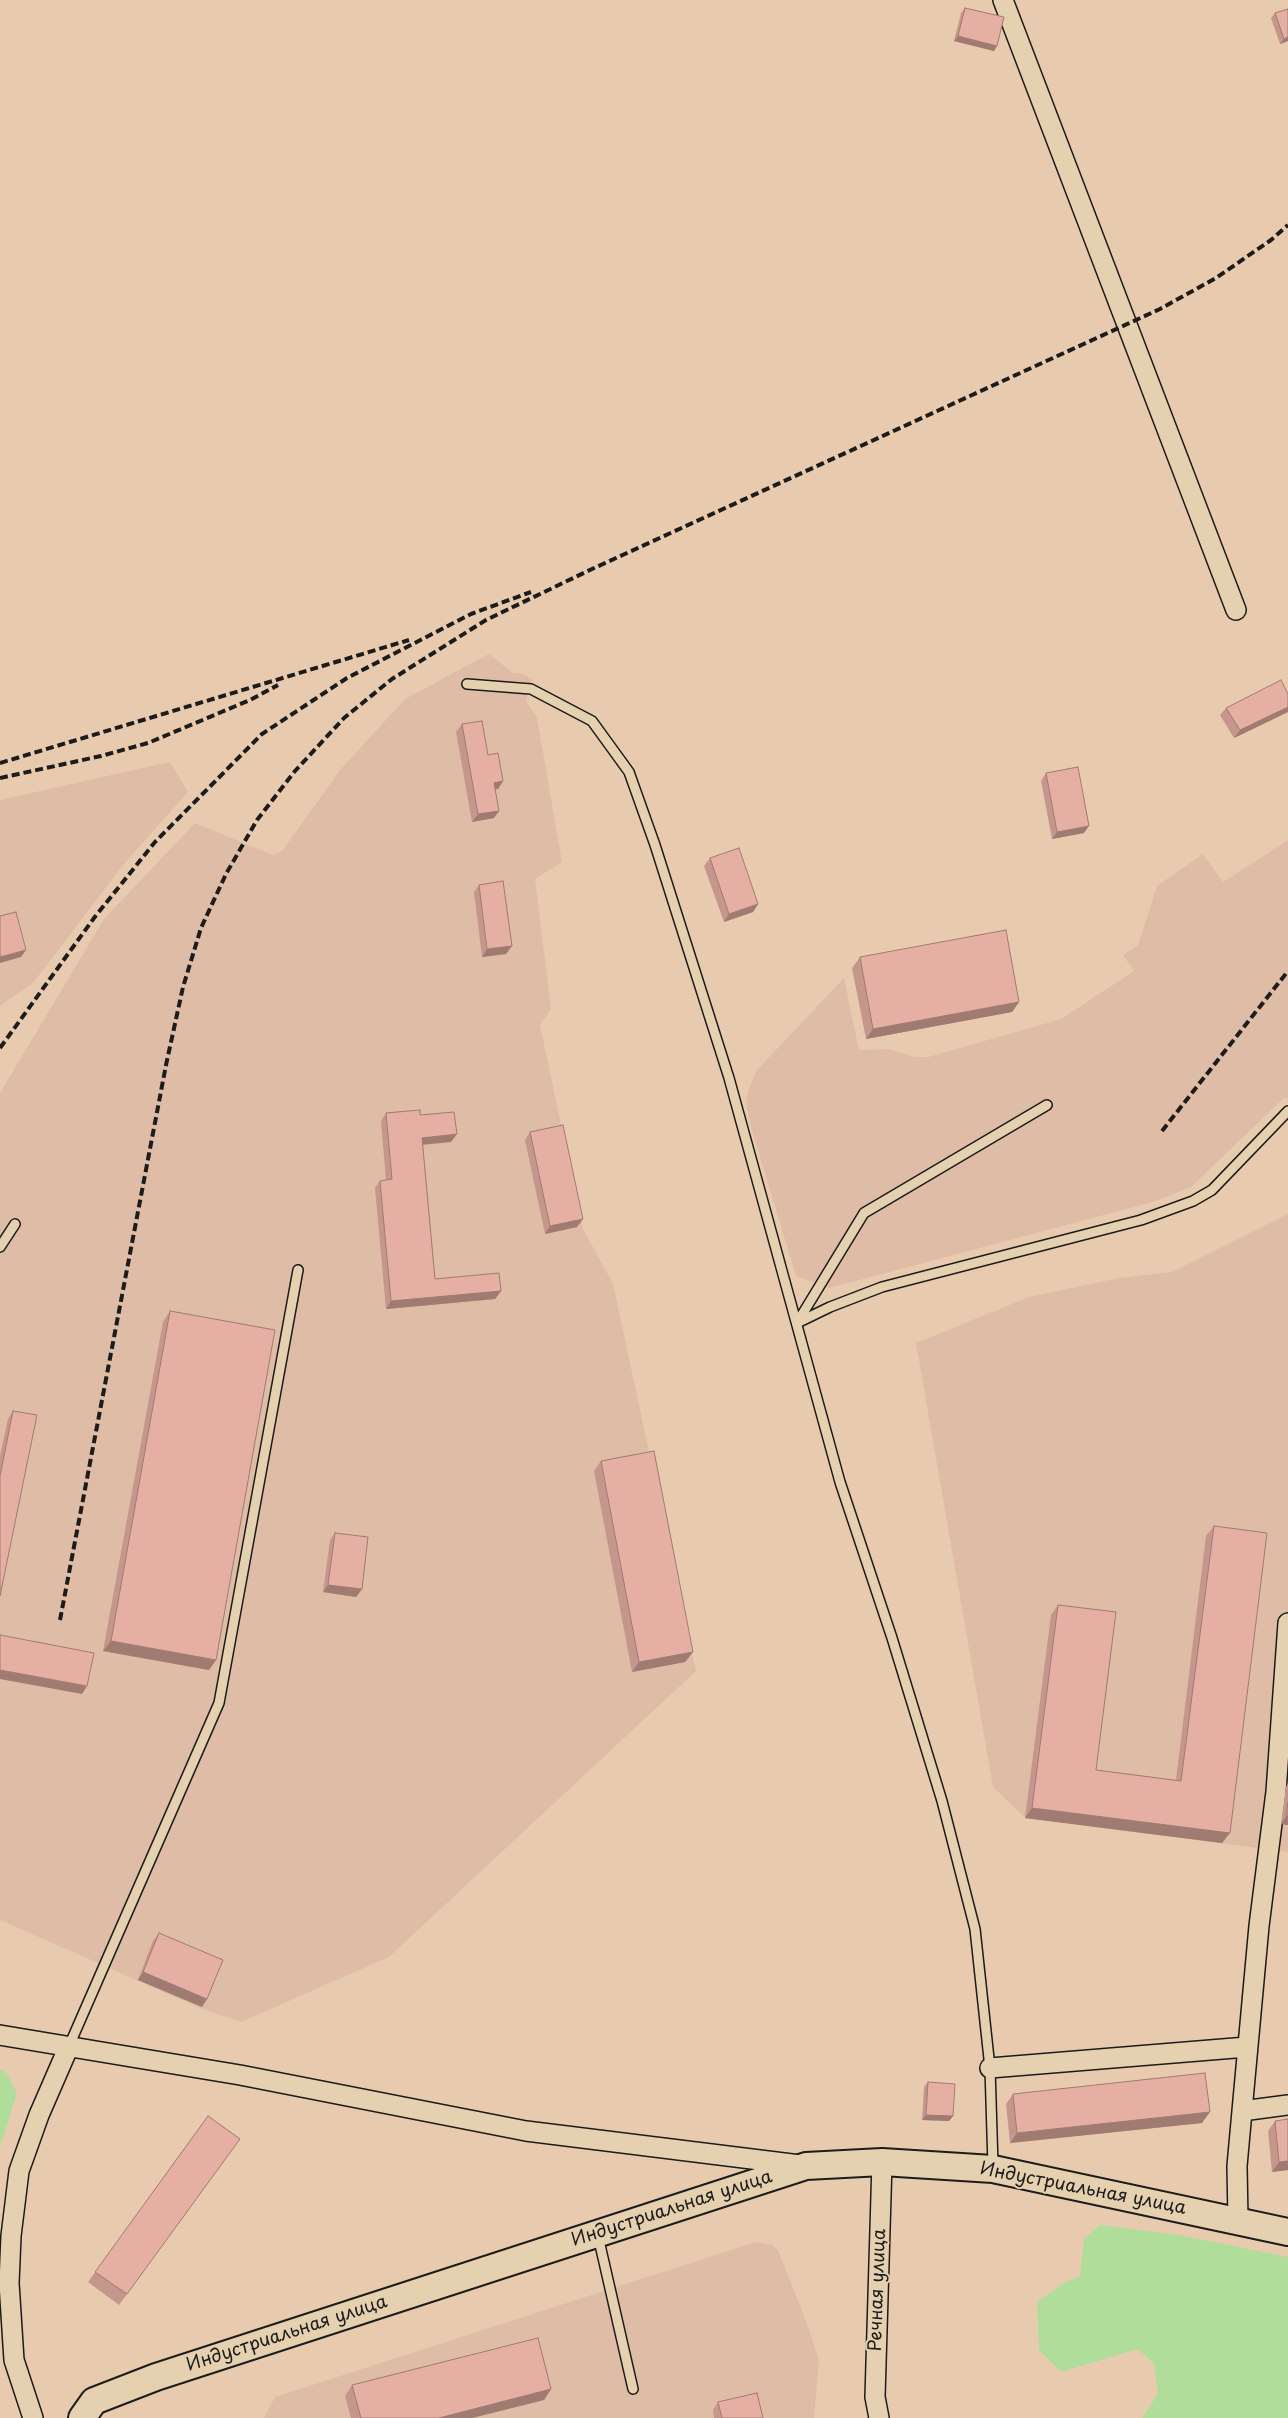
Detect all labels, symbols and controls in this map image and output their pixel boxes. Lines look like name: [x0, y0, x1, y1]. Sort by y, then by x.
street label: Индустриальная улица: [978, 2158, 1188, 2220]
street label: Индустриальная улица: [569, 2166, 775, 2252]
street label: Речная улица: [865, 2228, 891, 2352]
street label: Индустриальная улица: [184, 2291, 390, 2377]

